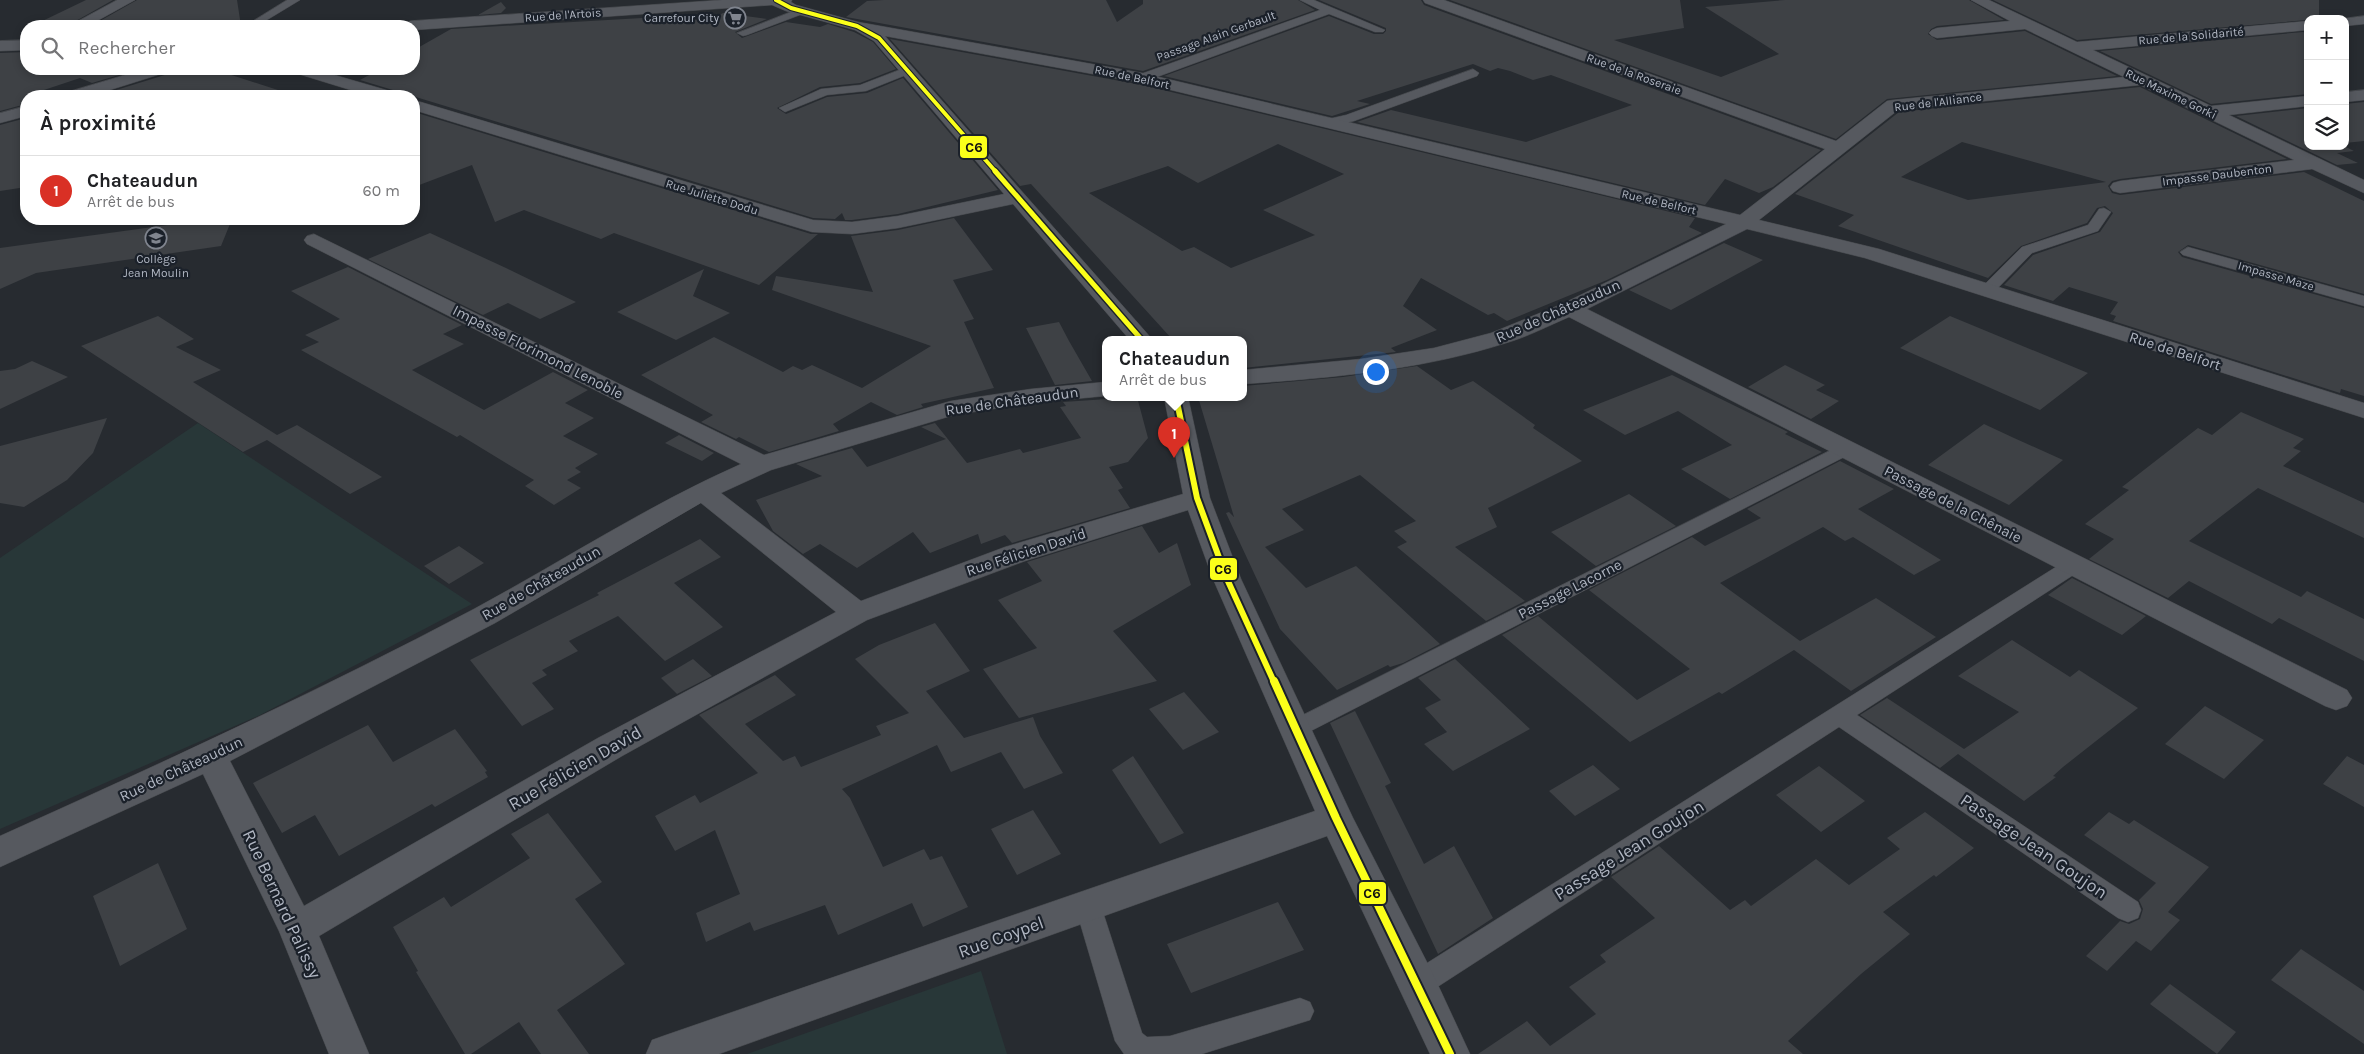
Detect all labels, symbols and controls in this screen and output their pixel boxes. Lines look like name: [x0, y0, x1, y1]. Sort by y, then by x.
street label: Rue de l'Artois: [524, 5, 602, 25]
supermarket icon: Carrefour City: [723, 6, 747, 30]
street label: Passage Alain Gerbault: [1154, 8, 1278, 64]
place label: Carrefour City: [644, 11, 719, 25]
map controls: [2304, 15, 2349, 150]
button: +: [2304, 15, 2349, 60]
search box: [20, 20, 420, 75]
street label: Rue de la Solidarité: [2138, 24, 2244, 48]
icon: search: [38, 34, 66, 62]
text: Rechercher: [78, 37, 175, 59]
street label: Rue de la Roseraie: [1585, 50, 1683, 98]
button: −: [2304, 60, 2349, 105]
street label: Rue de Belfort: [1093, 62, 1171, 92]
street label: Rue Maxime Gorki: [2123, 66, 2219, 122]
street label: Rue de l'Alliance: [1893, 90, 1983, 114]
button: layers: [2304, 105, 2349, 150]
text: À proximité: [40, 111, 156, 135]
line badge: C6: [959, 135, 988, 159]
text: C6: [965, 139, 983, 156]
street label: Impasse Daubenton: [2161, 161, 2273, 189]
text: Chateaudun: [87, 170, 198, 192]
street label: Rue Juliette Dodu: [664, 176, 760, 218]
text: 1: [53, 181, 59, 200]
text: 60 m: [363, 181, 400, 200]
street label: Rue de Belfort: [1620, 187, 1698, 218]
text: Arrêt de bus: [87, 192, 175, 211]
school or university icon: Collège Jean Moulin: [144, 226, 168, 250]
place label: Collège Jean Moulin: [123, 252, 189, 280]
street label: Impasse Maze: [2236, 258, 2316, 294]
street label: Rue de Châteaudun: [1493, 276, 1623, 346]
street label: Impasse Florimond Lenoble: [450, 301, 626, 403]
street label: Rue de Belfort: [2127, 328, 2223, 374]
popup: [1102, 336, 1247, 401]
text: Chateaudun: [1119, 348, 1230, 370]
your location: [1363, 359, 1389, 385]
text: Arrêt de bus: [1119, 370, 1207, 389]
street label: Rue de Châteaudun: [944, 383, 1080, 419]
pin: 1: [1158, 417, 1190, 458]
street label: Passage de la Chênaie: [1881, 461, 2025, 547]
street label: Rue Félicien David: [964, 524, 1088, 580]
street label: Rue de Châteaudun: [479, 542, 603, 624]
street label: Passage Lacorne: [1515, 555, 1625, 623]
line badge: C6: [1209, 557, 1238, 581]
text: C6: [1214, 561, 1232, 578]
street label: Rue Félicien David: [505, 721, 645, 815]
street label: Rue de Châteaudun: [117, 733, 245, 805]
street label: Passage Jean Goujon: [1956, 789, 2112, 903]
street label: Passage Jean Goujon: [1550, 795, 1708, 905]
street label: Rue Bernard Palissy: [238, 826, 326, 983]
line badge: C6: [1358, 881, 1387, 905]
text: C6: [1363, 885, 1381, 902]
street label: Rue Coypel: [955, 911, 1047, 963]

